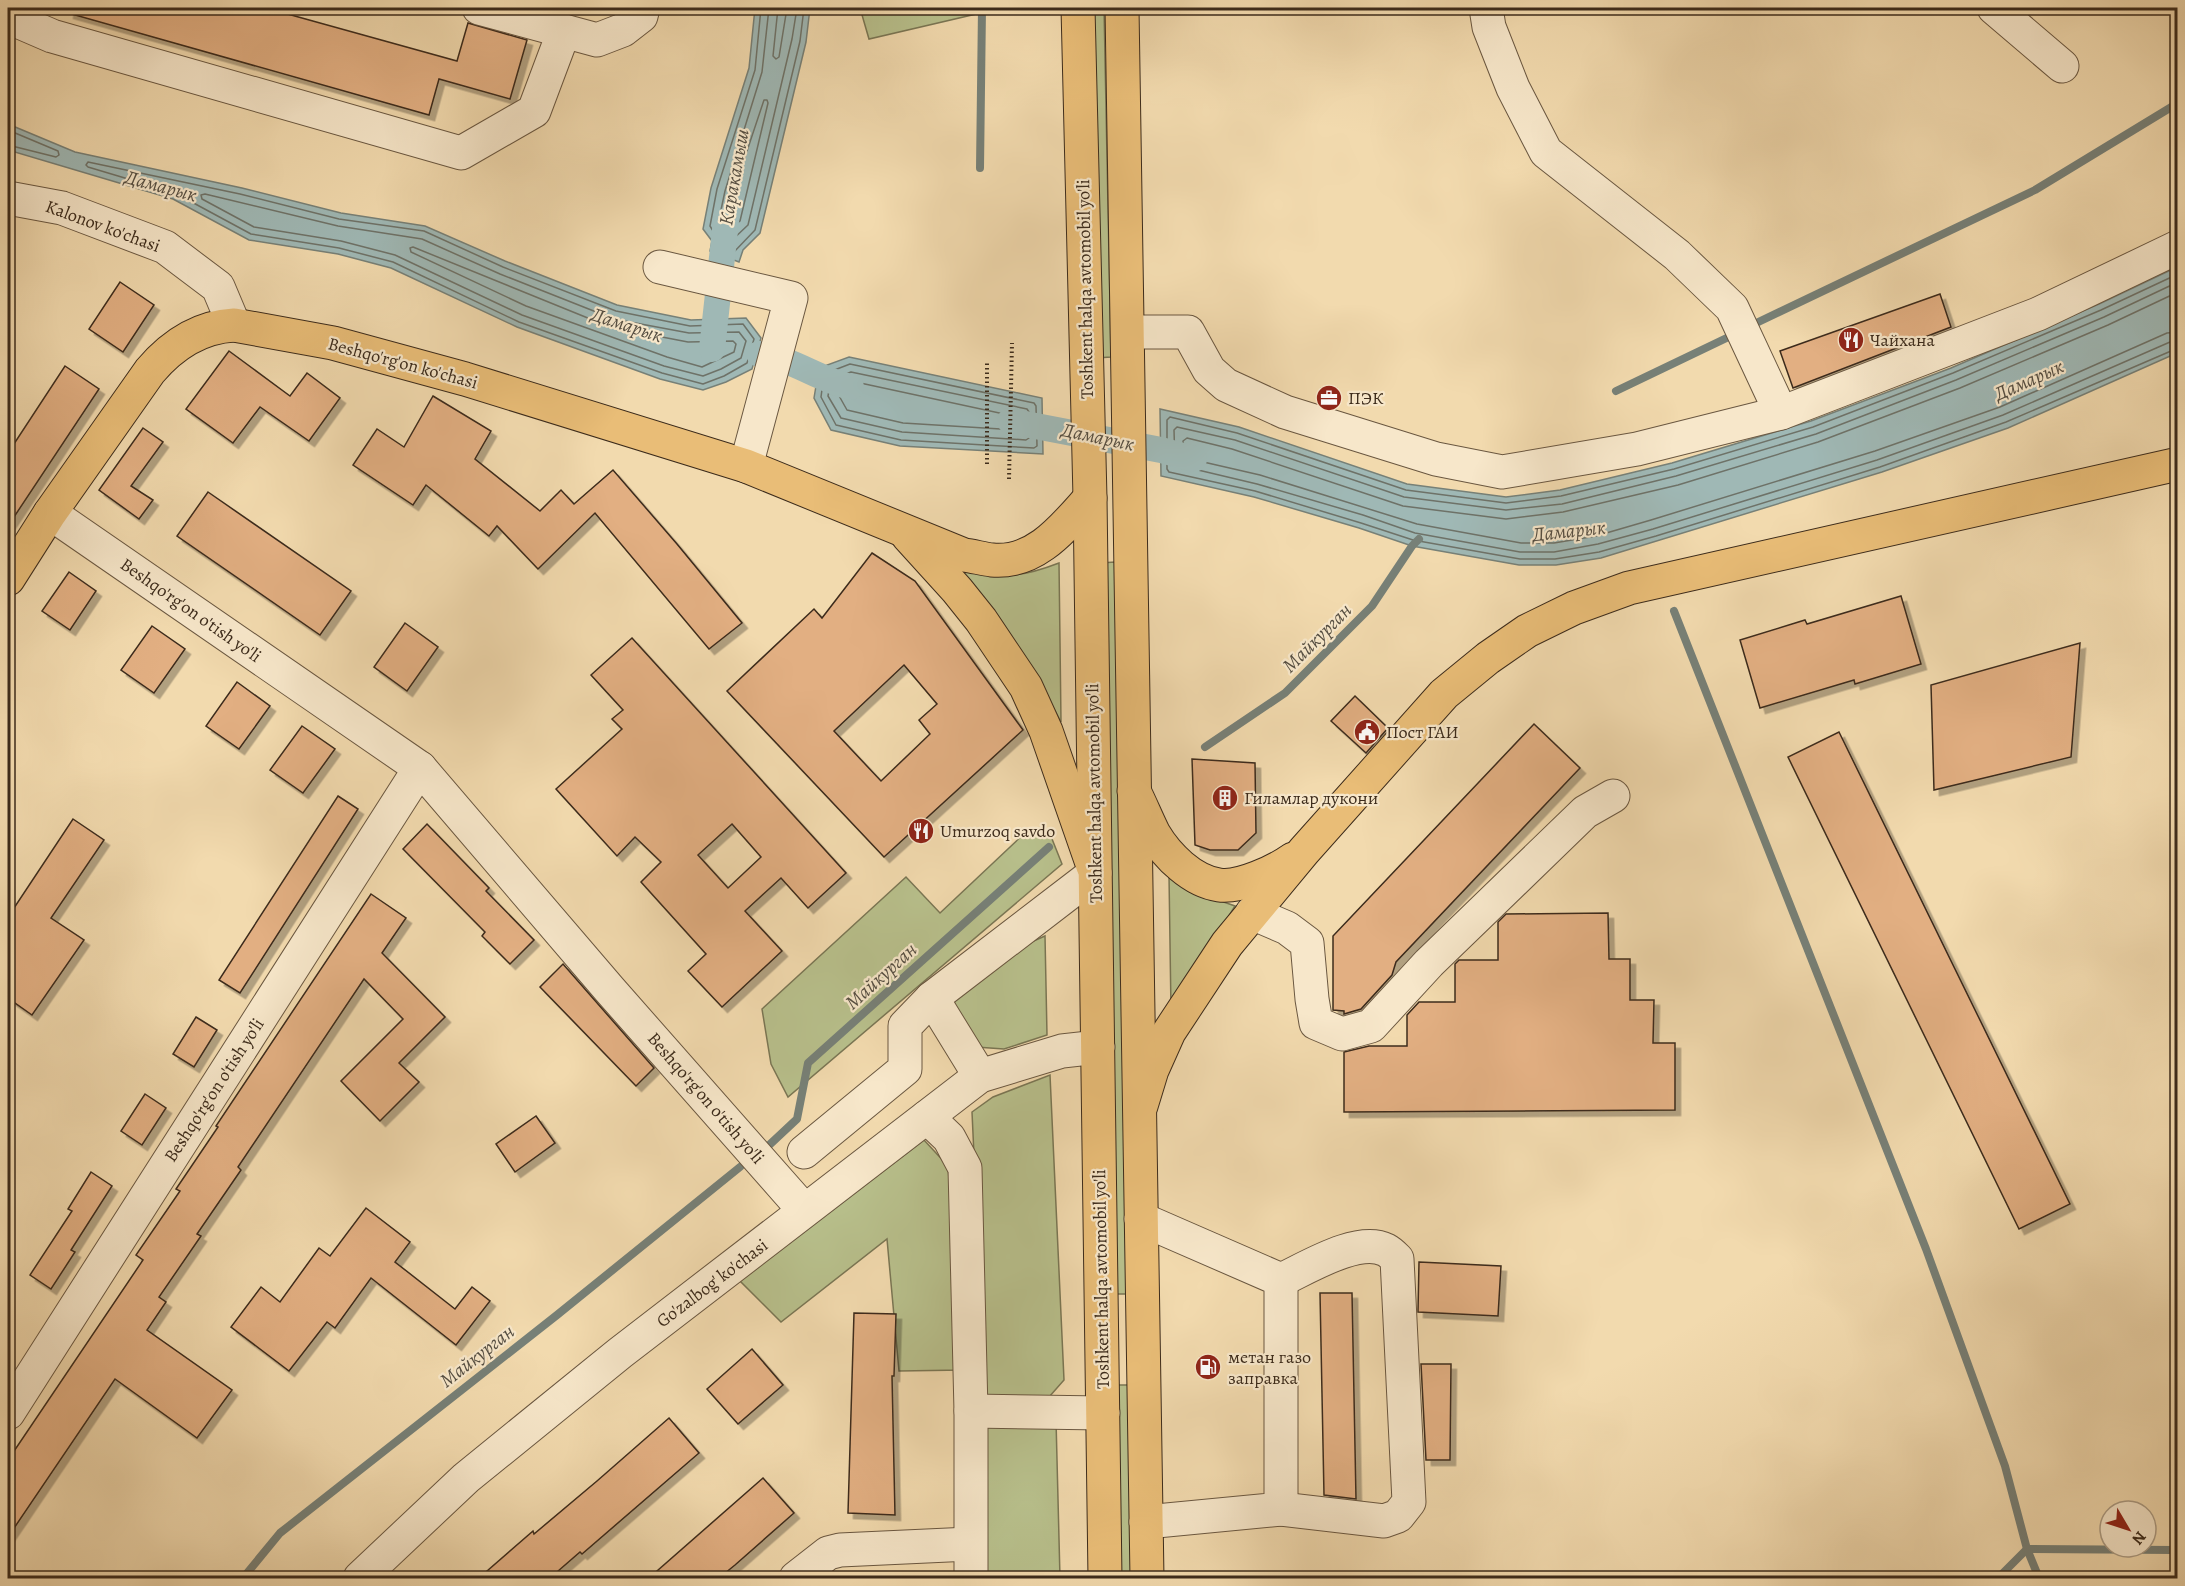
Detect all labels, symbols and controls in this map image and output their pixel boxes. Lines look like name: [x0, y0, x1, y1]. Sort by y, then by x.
water label: Каракамыш: [712, 126, 756, 227]
water label: Дамарык: [120, 163, 200, 209]
street label: Toshkent halqa avtomobil yo'li: [1071, 179, 1099, 399]
street label: Kalonov ko'chasi: [42, 194, 164, 258]
water label: Дамарык: [586, 300, 666, 349]
restaurant icon: Чайхана: [1836, 325, 1866, 355]
place label: Чайхана: [1870, 328, 1936, 352]
street label: Beshqo'rg'on ko'chasi: [326, 331, 480, 395]
water label: Дамарык: [1988, 353, 2068, 408]
office icon: ПЭК: [1314, 383, 1344, 413]
place label: ПЭК: [1348, 386, 1384, 410]
water label: Дамарык: [1057, 416, 1137, 458]
water label: Дамарык: [1529, 514, 1607, 548]
street label: Beshqo'rg'on o'tish yo'li: [116, 552, 266, 668]
water label: Майкурган: [1276, 597, 1358, 679]
street label: Toshkent halqa avtomobil yo'li: [1080, 683, 1108, 903]
public building icon: Пост ГАИ: [1352, 717, 1382, 747]
place label: Пост ГАИ: [1386, 720, 1459, 744]
building icon: Гиламлар дукони: [1210, 783, 1240, 813]
place label: Гиламлар дукони: [1244, 786, 1378, 810]
restaurant icon: Umurzoq savdo: [906, 816, 936, 846]
place label: Umurzoq savdo: [940, 819, 1055, 843]
water label: Майкурган: [839, 936, 923, 1016]
street label: Beshqo'rg'on o'tish yo'li: [158, 1013, 270, 1167]
street label: Beshqo'rg'on o'tish yo'li: [642, 1027, 770, 1169]
street label: Toshkent halqa avtomobil yo'li: [1087, 1169, 1115, 1389]
street label: Go'zalbog' ko'chasi: [651, 1233, 773, 1333]
water label: Майкурган: [434, 1318, 520, 1394]
place label: метан газо заправка: [1228, 1345, 1311, 1390]
fuel station icon: метан газо заправка: [1193, 1352, 1223, 1382]
north arrow: [2098, 1499, 2158, 1559]
text: N: [2126, 1526, 2151, 1550]

